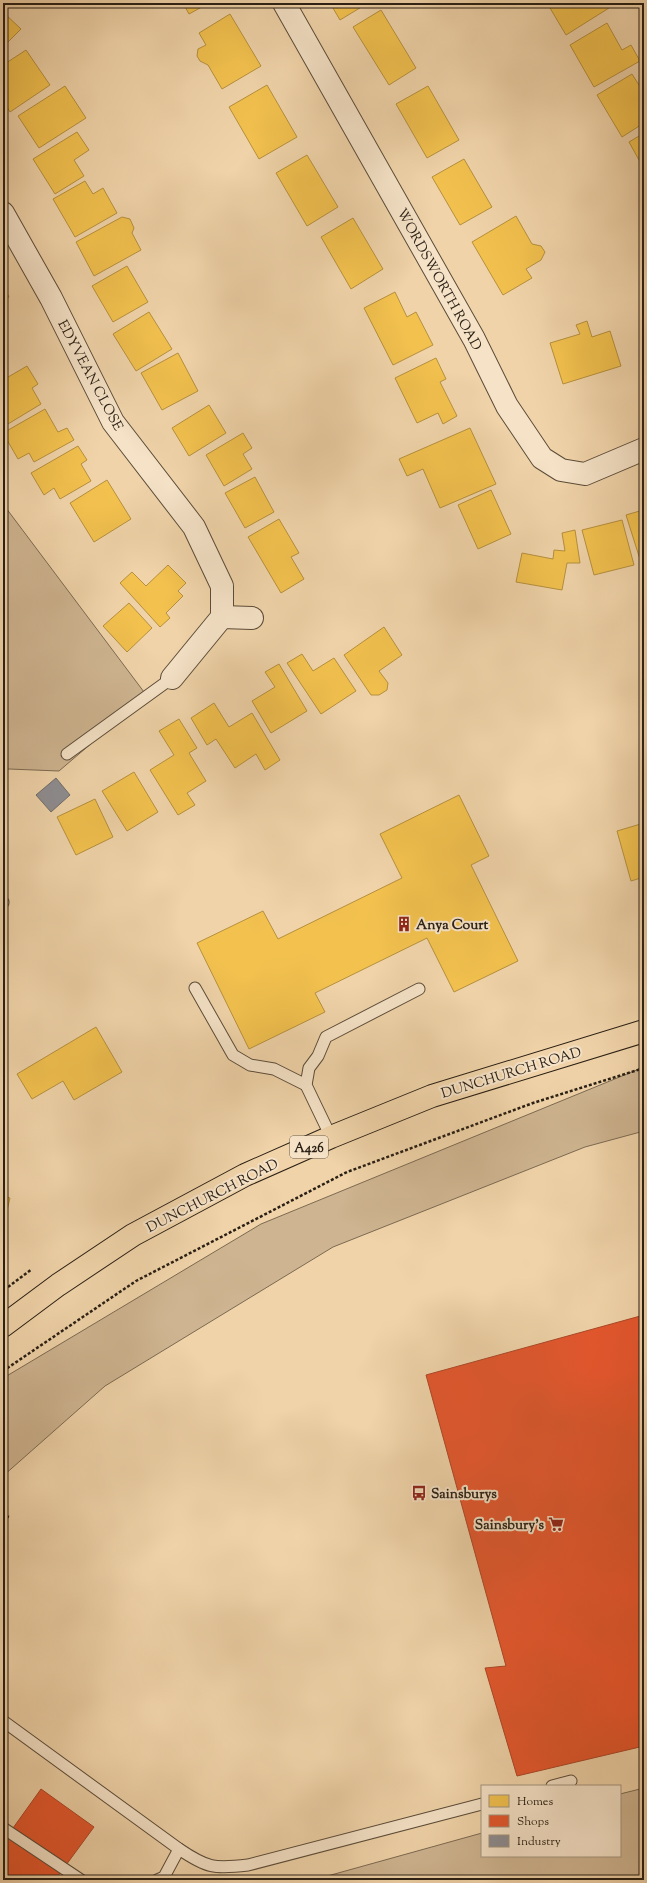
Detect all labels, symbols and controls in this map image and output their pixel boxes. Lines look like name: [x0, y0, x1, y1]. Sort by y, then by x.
street label: WORDSWORTH ROAD: [391, 205, 486, 355]
street label: EDYVEAN CLOSE: [52, 317, 127, 435]
building icon: Anya Court: [395, 915, 413, 933]
place label: Anya Court: [416, 916, 489, 936]
street label: DUNCHURCH ROAD: [439, 1043, 584, 1105]
road number: A426: [290, 1136, 328, 1158]
street label: DUNCHURCH ROAD: [143, 1155, 282, 1239]
bus stop icon: Sainsburys: [410, 1484, 428, 1502]
place label: Sainsburys: [431, 1485, 497, 1505]
supermarket icon: Sainsbury's: [547, 1515, 565, 1533]
place label: Sainsbury's: [475, 1516, 544, 1536]
legend: [481, 1785, 621, 1857]
text: Homes: [517, 1793, 553, 1811]
text: Shops: [517, 1813, 549, 1831]
text: Industry: [517, 1833, 561, 1851]

